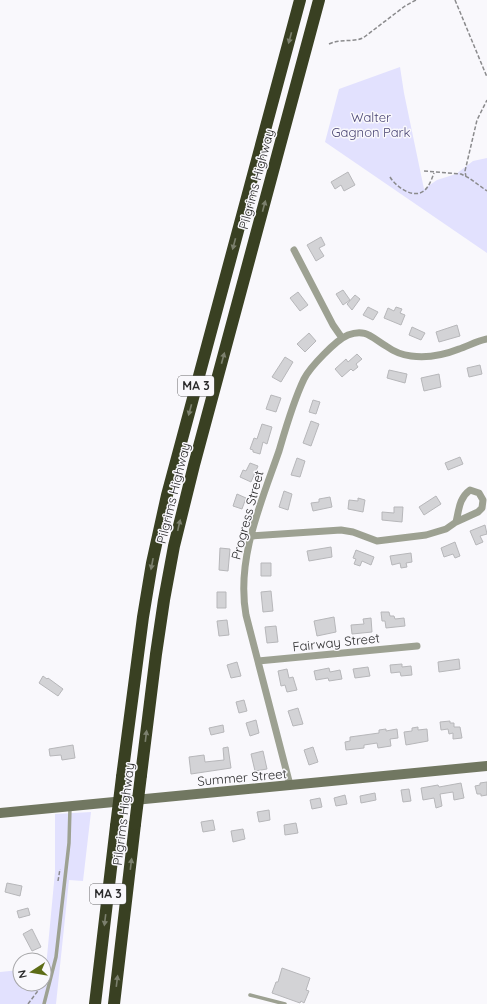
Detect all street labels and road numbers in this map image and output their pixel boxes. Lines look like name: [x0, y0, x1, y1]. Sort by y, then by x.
street label: Pilgrims Highway: [235, 127, 277, 231]
road number: MA 3: [178, 376, 214, 396]
street label: Pilgrims Highway: [153, 441, 193, 545]
street label: Progress Street: [227, 469, 267, 561]
street label: Fairway Street: [292, 629, 380, 655]
street label: Pilgrims Highway: [109, 762, 137, 866]
street label: Summer Street: [197, 765, 287, 789]
road number: MA 3: [90, 884, 126, 904]

